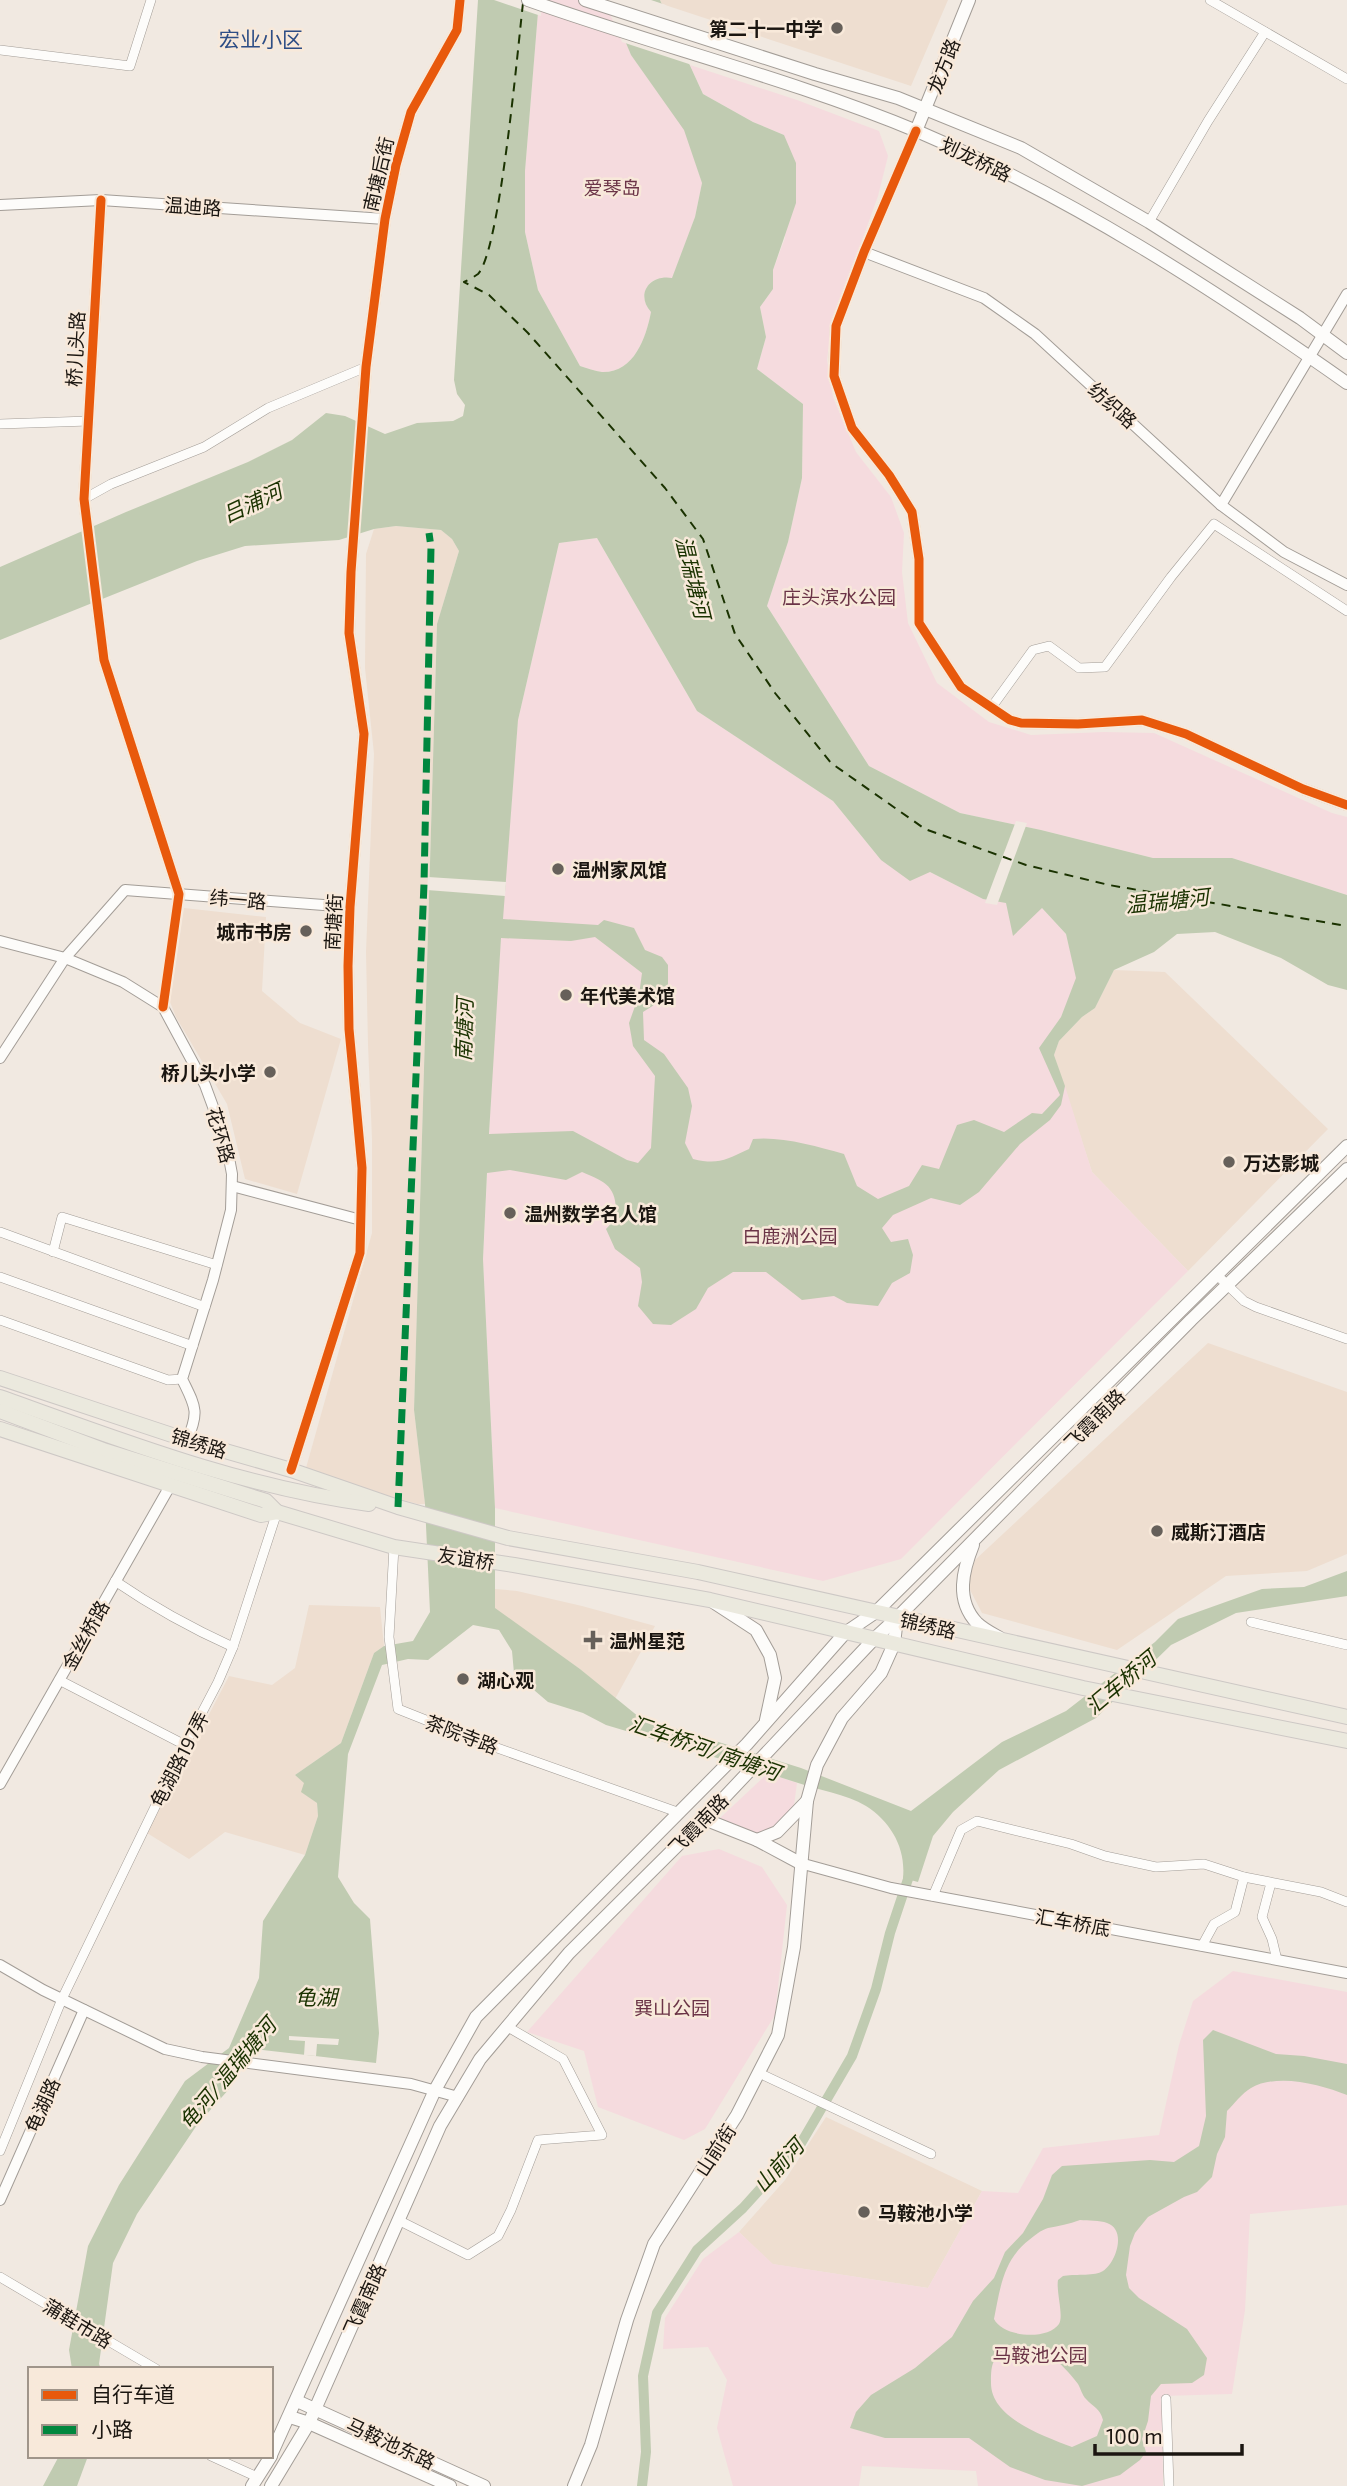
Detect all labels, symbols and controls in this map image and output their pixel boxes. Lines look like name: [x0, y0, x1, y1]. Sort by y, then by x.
place label: 第二十一中学: [709, 17, 823, 40]
marker: 第二十一中学: [829, 20, 845, 36]
district label: 宏业小区: [219, 26, 303, 51]
street label: 龙方路: [922, 35, 964, 97]
street label: 划龙桥路: [937, 132, 1015, 186]
street label: 南塘后街: [358, 134, 398, 214]
park label: 爱琴岛: [583, 176, 641, 199]
street label: 温迪路: [164, 193, 222, 219]
street label: 桥儿头路: [62, 310, 88, 388]
street label: 纺织路: [1084, 377, 1142, 433]
water label: 吕浦河: [218, 476, 289, 527]
water label: 温瑞塘河: [672, 533, 717, 625]
park label: 庄头滨水公园: [782, 585, 896, 608]
place label: 温州家风馆: [572, 858, 667, 881]
marker: 温州家风馆: [550, 861, 566, 877]
water label: 温瑞塘河: [1124, 883, 1214, 917]
street label: 纬一路: [209, 885, 267, 913]
street label: 南塘街: [320, 893, 346, 951]
place label: 城市书房: [216, 920, 292, 943]
marker: 城市书房: [298, 923, 314, 939]
place label: 年代美术馆: [580, 984, 675, 1007]
marker: 年代美术馆: [558, 987, 574, 1003]
water label: 南塘河: [449, 994, 477, 1062]
place label: 桥儿头小学: [161, 1061, 256, 1084]
marker: 桥儿头小学: [262, 1064, 278, 1080]
street label: 花环路: [202, 1104, 240, 1166]
place label: 万达影城: [1243, 1151, 1319, 1174]
marker: 万达影城: [1221, 1154, 1237, 1170]
place label: 温州数学名人馆: [524, 1202, 657, 1225]
marker: 温州数学名人馆: [502, 1205, 518, 1221]
park label: 白鹿洲公园: [742, 1224, 838, 1247]
street label: 飞霞南路: [1059, 1384, 1129, 1454]
street label: 锦绣路: [168, 1424, 230, 1462]
place label: 威斯汀酒店: [1171, 1520, 1266, 1543]
marker: 威斯汀酒店: [1149, 1523, 1165, 1539]
street label: 友谊桥: [436, 1542, 496, 1574]
street label: 金丝桥路: [57, 1596, 113, 1674]
street label: 锦绣路: [898, 1607, 958, 1643]
place label: 温州星范: [609, 1629, 685, 1652]
marker: 温州星范: [583, 1630, 603, 1650]
water label: 汇车桥河: [1080, 1643, 1163, 1719]
place label: 湖心观: [477, 1668, 534, 1691]
marker: 湖心观: [455, 1671, 471, 1687]
street label: 龟湖路197弄: [145, 1707, 213, 1811]
water label: 汇车桥河/南塘河: [626, 1709, 788, 1786]
street label: 茶院寺路: [422, 1710, 502, 1758]
street label: 飞霞南路: [663, 1789, 733, 1859]
street label: 汇车桥底: [1034, 1904, 1112, 1940]
water label: 龟湖: [295, 1984, 340, 2009]
park label: 巽山公园: [634, 1996, 710, 2019]
water label: 龟河/温瑞塘河: [173, 2009, 283, 2134]
street label: 龟湖路: [20, 2074, 64, 2136]
street label: 山前街: [690, 2120, 740, 2180]
water label: 山前河: [748, 2130, 811, 2197]
place label: 马鞍池小学: [878, 2201, 973, 2224]
marker: 马鞍池小学: [856, 2204, 872, 2220]
street label: 飞霞南路: [338, 2260, 390, 2338]
street label: 蒲鞋市路: [39, 2294, 117, 2352]
park label: 马鞍池公园: [992, 2343, 1088, 2366]
legend: [28, 2367, 273, 2458]
text: 自行车道: [91, 2381, 175, 2406]
street label: 马鞍池东路: [343, 2412, 439, 2474]
scale bar: [1095, 2412, 1242, 2456]
text: 小路: [91, 2416, 133, 2441]
text: 100 m: [1106, 2423, 1163, 2448]

